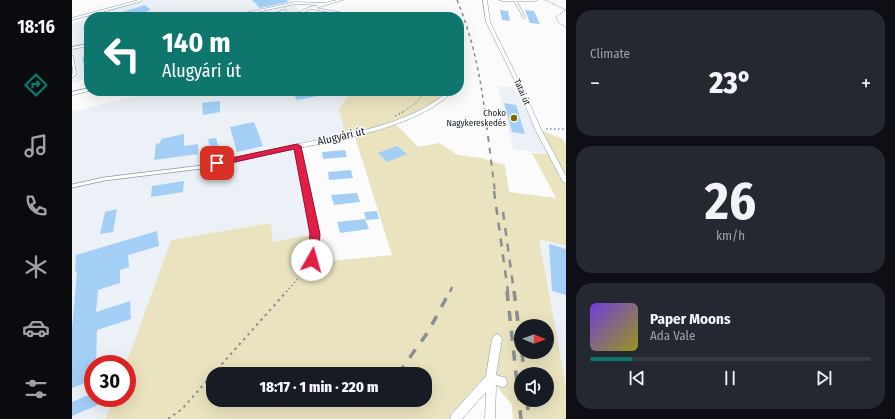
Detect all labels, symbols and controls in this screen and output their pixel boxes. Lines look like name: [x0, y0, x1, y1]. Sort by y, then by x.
text: 18:16: [17, 16, 55, 38]
text: 140 m: [162, 26, 231, 59]
icon: left: [96, 28, 148, 80]
text: Climate: [590, 46, 630, 61]
text: Alugyári út: [162, 60, 241, 82]
text: 23°: [709, 65, 752, 101]
text: −: [590, 70, 600, 97]
text: +: [861, 70, 871, 97]
icon: directions: [22, 71, 50, 99]
street label: Tatai út: [512, 77, 532, 107]
place label: Choko Nagykereskedés: [447, 108, 506, 128]
marker: Choko Nagykereskedés: [509, 113, 519, 123]
street label: Alugyári út: [316, 125, 366, 148]
icon: music: [22, 132, 50, 160]
pin: [200, 146, 234, 180]
icon: arrive: [206, 152, 228, 174]
text: 26: [705, 170, 756, 233]
icon: phone: [22, 192, 50, 220]
text: km/h: [716, 228, 745, 243]
position arrow: [291, 239, 333, 281]
icon: climate: [22, 253, 50, 281]
text: Paper Moons: [650, 310, 731, 328]
icon: car: [22, 314, 50, 342]
north arrow: [514, 319, 554, 359]
map controls: [514, 319, 554, 407]
text: Ada Vale: [650, 328, 695, 343]
speed limit sign: 30: [84, 355, 136, 407]
button: sound: [514, 367, 554, 407]
icon: previous: [626, 367, 648, 389]
icon: pause: [719, 367, 741, 389]
icon: next: [813, 367, 835, 389]
icon: filters: [22, 375, 50, 403]
text: 18:17 · 1 min · 220 m: [260, 378, 378, 396]

